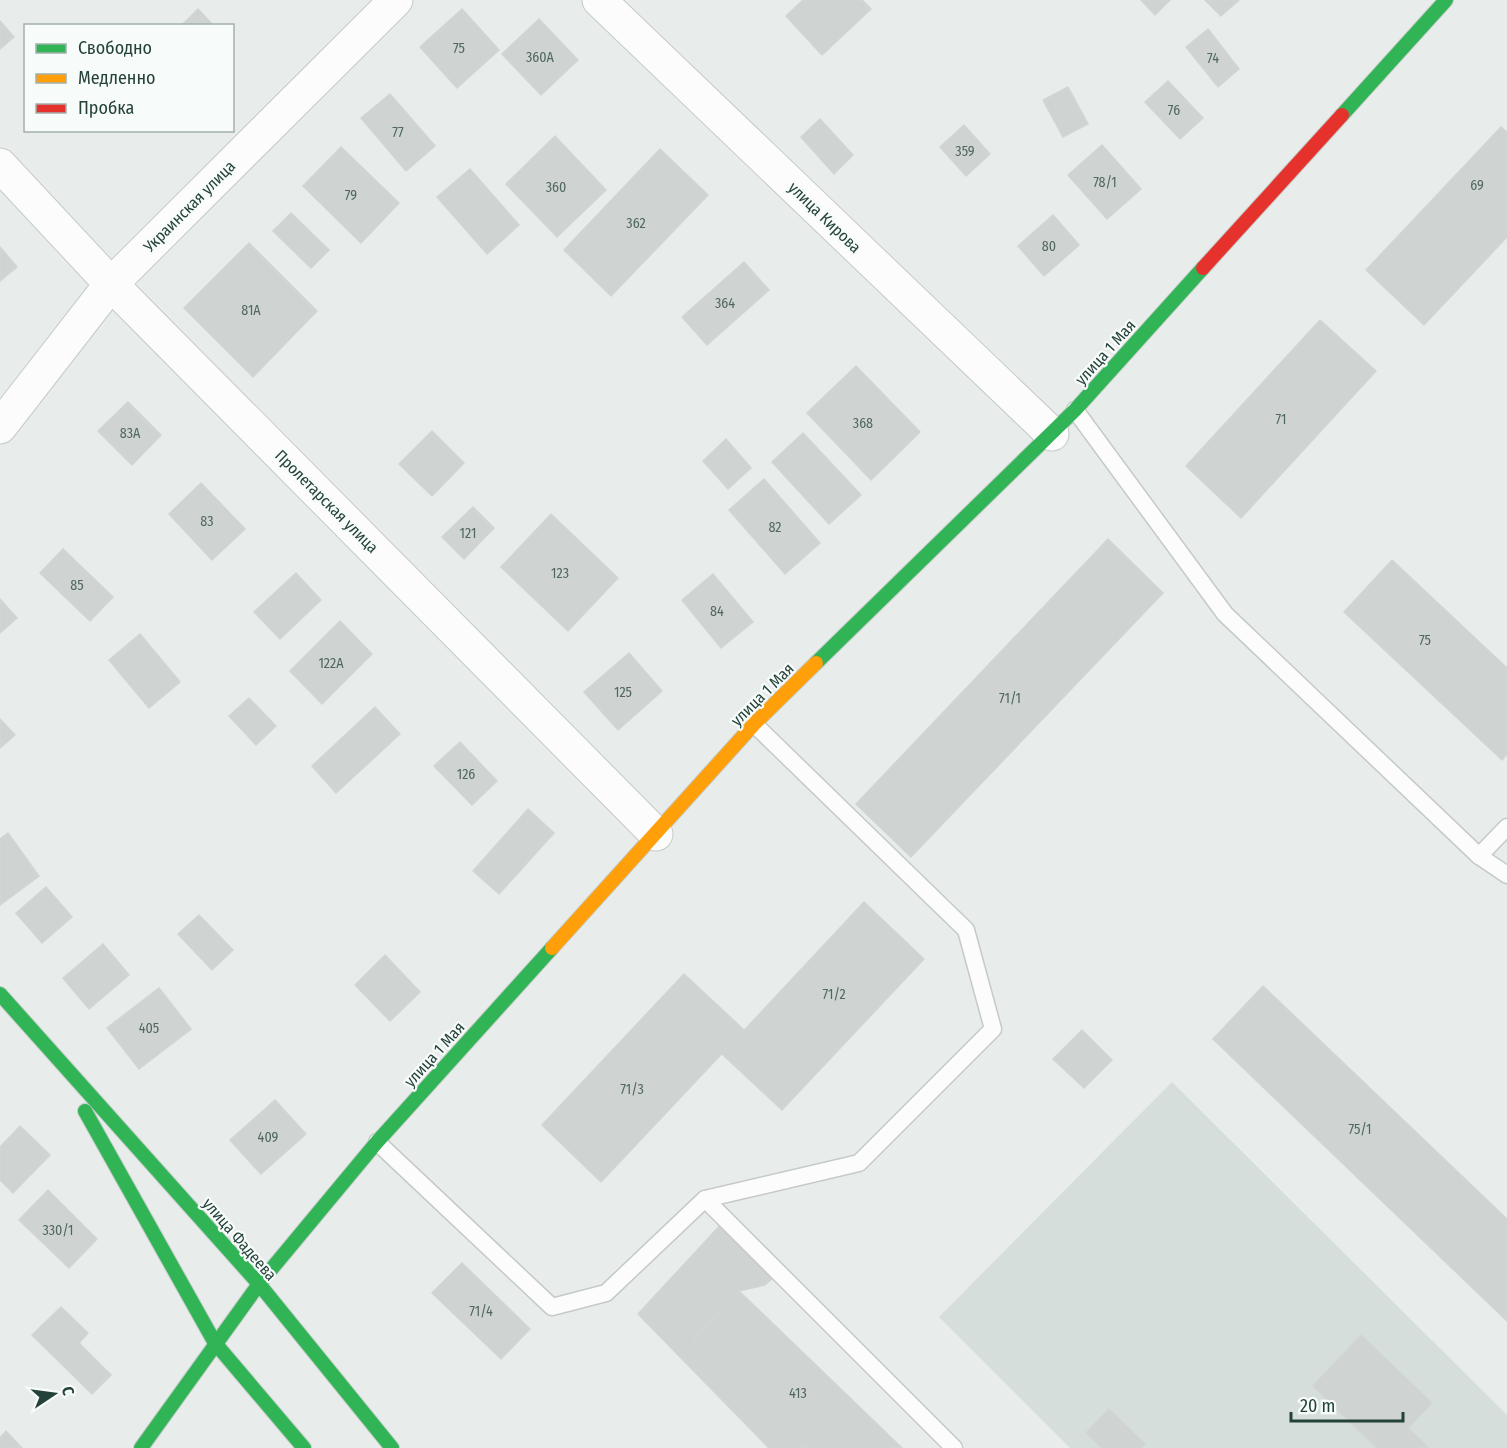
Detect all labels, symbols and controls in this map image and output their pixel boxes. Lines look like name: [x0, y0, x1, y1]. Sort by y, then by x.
legend: [24, 24, 234, 132]
text: Свободно: [78, 37, 152, 59]
house number: 75: [453, 40, 465, 57]
house number: 360А: [526, 49, 555, 66]
house number: 74: [1207, 50, 1219, 67]
text: Медленно: [78, 67, 156, 89]
text: Пробка: [78, 97, 134, 119]
house number: 76: [1168, 102, 1180, 119]
house number: 77: [392, 124, 404, 141]
house number: 359: [955, 143, 975, 160]
street label: Украинская улица: [139, 156, 239, 257]
house number: 78/1: [1093, 174, 1117, 191]
house number: 69: [1470, 177, 1484, 194]
street label: улица Кирова: [784, 178, 865, 257]
house number: 360: [546, 179, 566, 196]
house number: 79: [345, 187, 357, 204]
house number: 362: [626, 215, 646, 232]
house number: 80: [1042, 238, 1056, 255]
house number: 364: [715, 295, 735, 312]
house number: 81А: [241, 302, 261, 319]
street label: улица 1 Мая: [1071, 316, 1140, 389]
house number: 71: [1276, 411, 1286, 428]
house number: 368: [853, 415, 873, 432]
house number: 83А: [120, 425, 141, 442]
street label: Пролетарская улица: [271, 446, 382, 557]
house number: 83: [200, 513, 214, 530]
house number: 82: [768, 519, 782, 536]
house number: 121: [460, 525, 476, 542]
house number: 123: [551, 565, 569, 582]
house number: 85: [70, 577, 84, 594]
house number: 84: [710, 603, 724, 620]
house number: 75: [1419, 632, 1431, 649]
house number: 122А: [318, 655, 344, 672]
street label: улица 1 Мая: [727, 659, 798, 730]
house number: 125: [614, 684, 632, 701]
house number: 71/1: [999, 690, 1021, 707]
house number: 126: [457, 766, 475, 783]
house number: 71/2: [822, 986, 846, 1003]
street label: улица 1 Мая: [400, 1018, 469, 1091]
house number: 405: [139, 1020, 159, 1037]
house number: 71/3: [620, 1081, 644, 1098]
house number: 75/1: [1349, 1121, 1371, 1138]
house number: 409: [258, 1129, 279, 1146]
street label: улица Фадеева: [199, 1194, 281, 1284]
house number: 330/1: [42, 1222, 74, 1239]
house number: 71/4: [469, 1303, 493, 1320]
north arrow: [24, 1364, 84, 1424]
text: С: [58, 1385, 78, 1398]
house number: 413: [789, 1385, 807, 1402]
scale bar: [1291, 1385, 1404, 1423]
text: 20 m: [1300, 1395, 1335, 1417]

